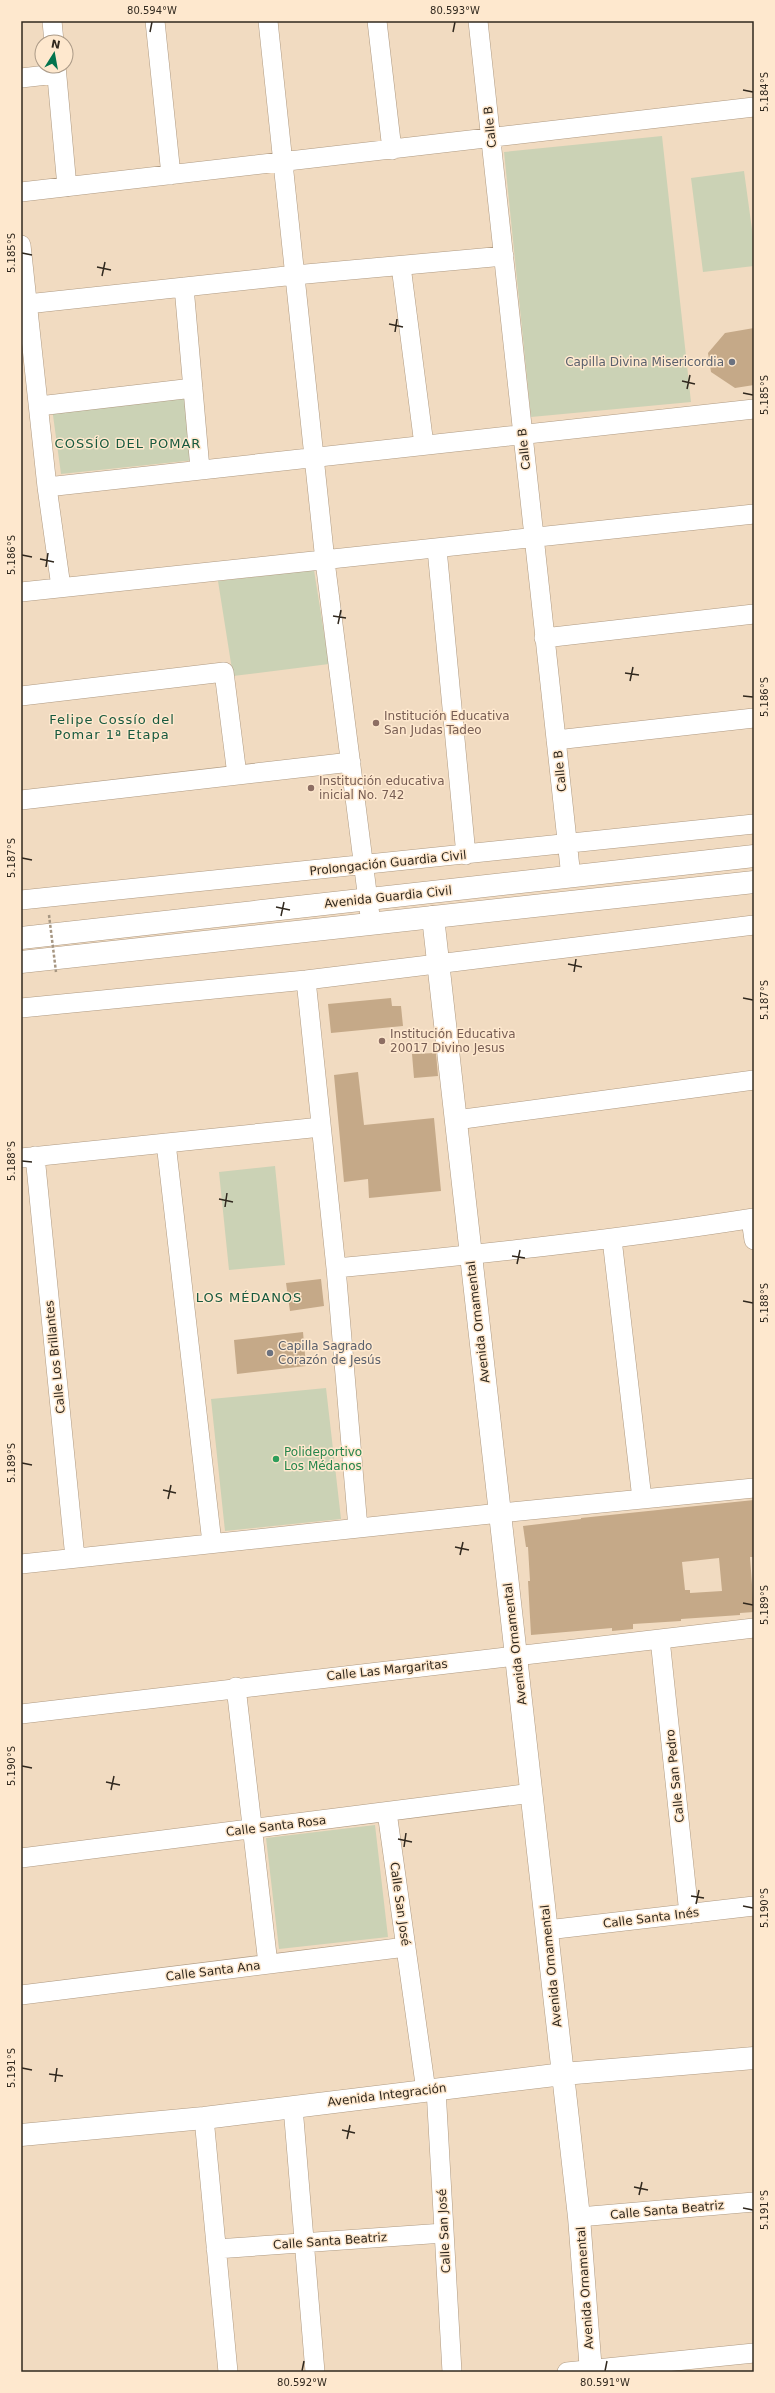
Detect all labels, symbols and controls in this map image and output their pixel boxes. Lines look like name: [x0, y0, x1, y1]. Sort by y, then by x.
text: 80.594°W: [127, 5, 177, 16]
text: 80.593°W: [430, 5, 480, 16]
north arrow: [34, 34, 74, 74]
text: N: [50, 37, 62, 52]
text: 5.184°S: [759, 72, 770, 112]
street label: Calle B: [481, 105, 499, 149]
text: 5.185°S: [6, 233, 17, 273]
place label: Capilla Divina Misericordia: [565, 355, 724, 369]
marker: Capilla Divina Misericordia: [727, 357, 737, 367]
text: 5.185°S: [759, 375, 770, 415]
street label: Calle B: [515, 427, 533, 471]
district label: COSSÍO DEL POMAR: [55, 436, 201, 451]
text: 5.186°S: [6, 535, 17, 575]
text: 5.186°S: [759, 677, 770, 717]
place label: Institución Educativa San Judas Tadeo: [384, 709, 510, 737]
district label: Felipe Cossío del Pomar 1ª Etapa: [49, 712, 175, 742]
marker: Institución Educativa San Judas Tadeo: [371, 718, 381, 728]
street label: Calle B: [551, 749, 569, 793]
place label: Institución educativa inicial No. 742: [319, 774, 445, 802]
marker: Institución educativa inicial No. 742: [306, 783, 316, 793]
text: 5.187°S: [6, 838, 17, 878]
street label: Prolongación Guardia Civil: [309, 848, 467, 878]
street label: Avenida Guardia Civil: [323, 883, 453, 911]
text: 5.187°S: [759, 980, 770, 1020]
place label: Institución Educativa 20017 Divino Jesus: [390, 1027, 516, 1055]
marker: Institución Educativa 20017 Divino Jesus: [377, 1036, 387, 1046]
text: 5.188°S: [6, 1141, 17, 1181]
street label: Avenida Ornamental: [464, 1260, 492, 1384]
text: 5.188°S: [759, 1283, 770, 1323]
district label: LOS MÉDANOS: [196, 1290, 302, 1305]
street label: Calle Los Brillantes: [42, 1300, 68, 1414]
place label: Capilla Sagrado Corazón de Jesús: [278, 1339, 381, 1367]
marker: Capilla Sagrado Corazón de Jesús: [265, 1348, 275, 1358]
text: 5.189°S: [6, 1443, 17, 1483]
place label: Polideportivo Los Médanos: [284, 1445, 362, 1473]
marker: Polideportivo Los Médanos: [271, 1454, 281, 1464]
street label: Avenida Ornamental: [501, 1582, 529, 1706]
text: 5.189°S: [759, 1585, 770, 1625]
street label: Calle Las Margaritas: [326, 1657, 448, 1683]
street label: Calle San Pedro: [663, 1729, 687, 1823]
text: 5.190°S: [6, 1746, 17, 1786]
street label: Calle Santa Rosa: [225, 1813, 327, 1839]
street label: Calle San José: [387, 1861, 413, 1947]
text: 5.190°S: [759, 1888, 770, 1928]
street label: Avenida Ornamental: [538, 1904, 564, 2028]
street label: Calle Santa Inés: [602, 1905, 700, 1931]
street label: Calle Santa Ana: [165, 1958, 261, 1984]
text: 5.191°S: [6, 2048, 17, 2088]
street label: Avenida Integración: [327, 2081, 447, 2109]
street label: Calle San José: [435, 2188, 453, 2274]
text: 5.191°S: [759, 2190, 770, 2230]
street label: Calle Santa Beatriz: [609, 2198, 725, 2222]
street label: Avenida Ornamental: [574, 2226, 596, 2350]
street label: Calle Santa Beatriz: [273, 2230, 387, 2252]
text: 80.592°W: [277, 2377, 327, 2388]
text: 80.591°W: [580, 2377, 630, 2388]

